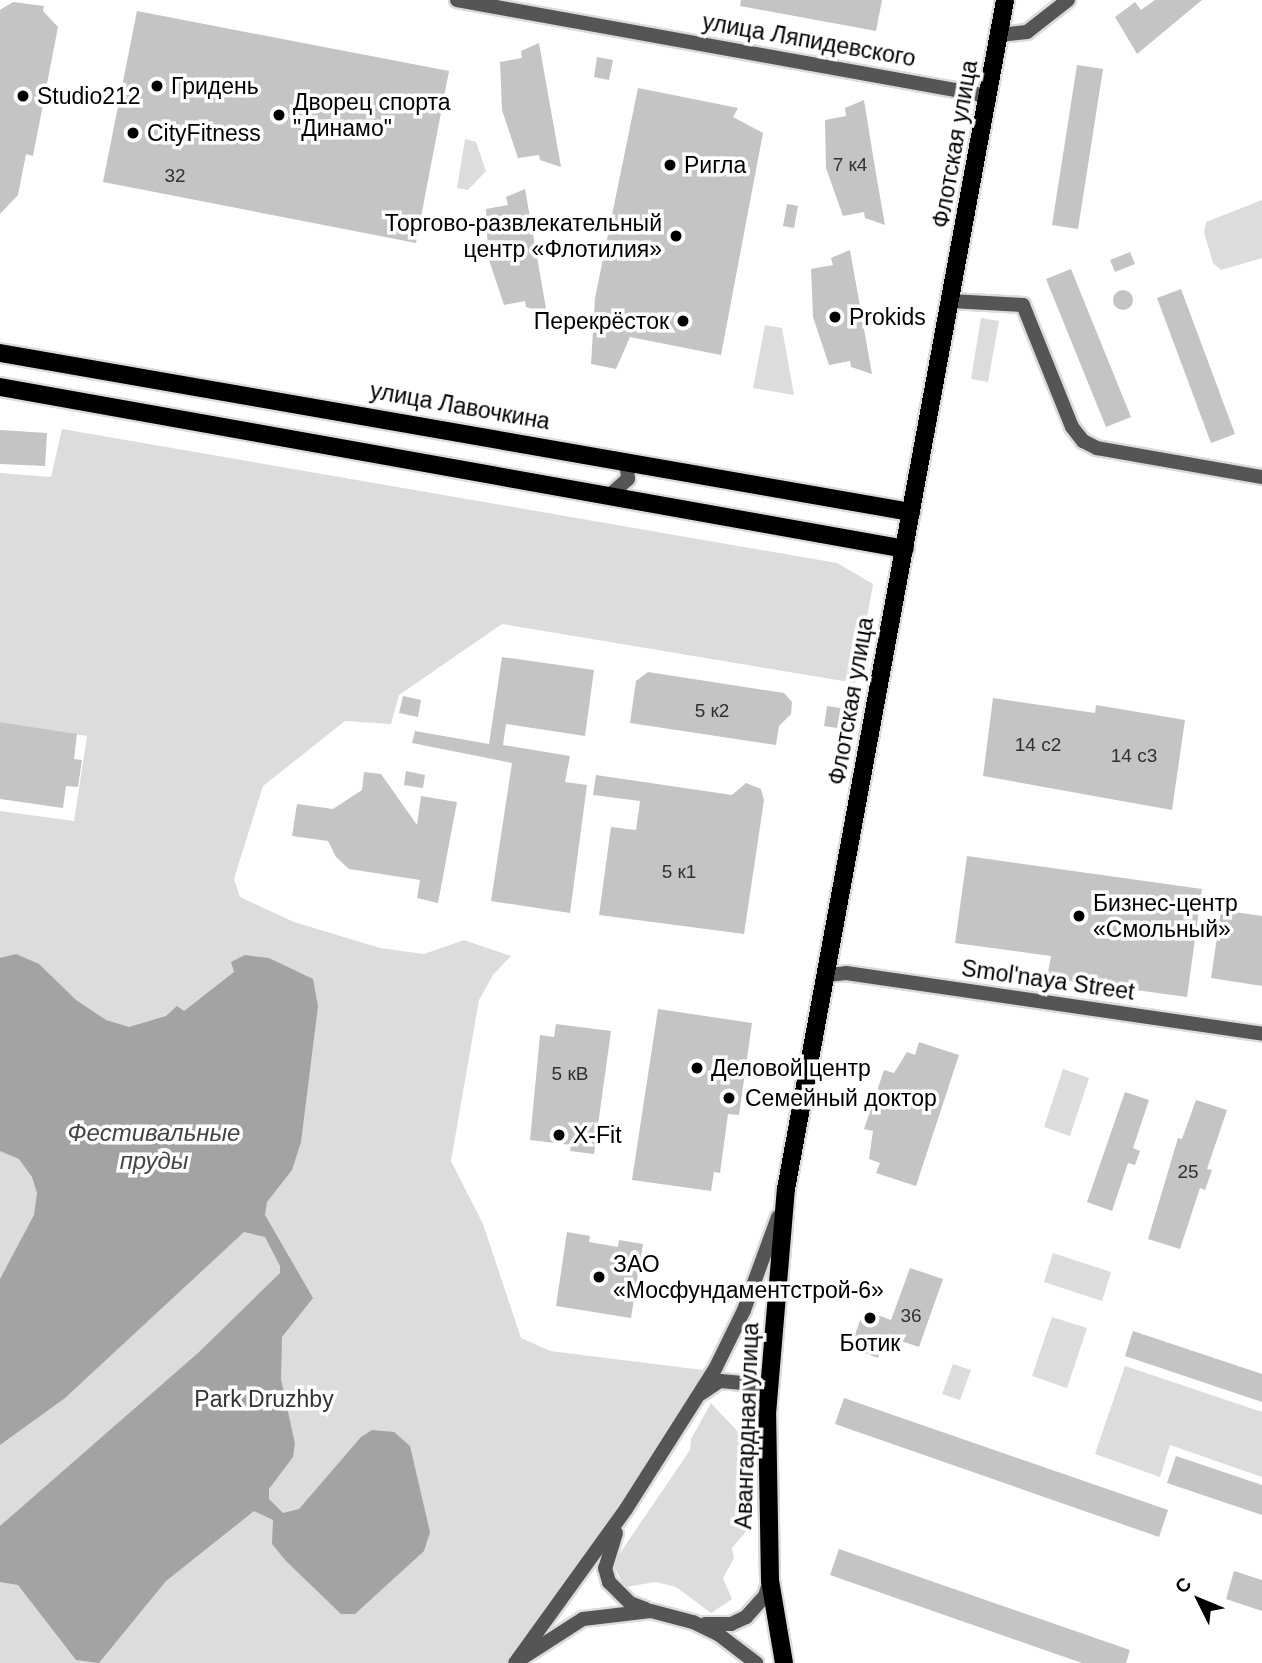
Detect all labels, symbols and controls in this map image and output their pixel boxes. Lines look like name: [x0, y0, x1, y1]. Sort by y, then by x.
street label: улица Ляпидевского: [700, 8, 918, 72]
street label: Флотская улица: [927, 58, 983, 230]
place label: Гридень: [171, 72, 259, 100]
marker: Гридень: [149, 78, 165, 94]
place label: Studio212: [37, 82, 141, 110]
marker: Studio212: [15, 88, 31, 104]
place label: Дворец спорта "Динамо": [293, 88, 451, 142]
marker: Дворец спорта "Динамо": [271, 107, 287, 123]
place label: CityFitness: [147, 119, 261, 147]
marker: CityFitness: [125, 125, 141, 141]
place label: Ригла: [684, 151, 746, 179]
house number: 7 к4: [833, 154, 867, 176]
marker: Ригла: [662, 157, 678, 173]
house number: 32: [164, 165, 186, 187]
place label: Торгово-развлекательный центр «Флотилия»: [385, 209, 662, 263]
marker: Торгово-развлекательный центр «Флотилия»: [668, 228, 684, 244]
place label: Prokids: [849, 303, 926, 331]
place label: Перекрёсток: [534, 307, 669, 335]
marker: Prokids: [827, 309, 843, 325]
marker: Перекрёсток: [675, 313, 691, 329]
street label: улица Лавочкина: [368, 377, 552, 435]
street label: Флотская улица: [823, 615, 879, 787]
house number: 5 к2: [695, 700, 729, 722]
house number: 14 с2: [1015, 734, 1061, 756]
house number: 14 с3: [1111, 745, 1157, 767]
house number: 5 к1: [662, 861, 696, 883]
place label: Бизнес-центр «Смольный»: [1093, 889, 1238, 943]
marker: Бизнес-центр «Смольный»: [1071, 908, 1087, 924]
street label: Smol'naya Street: [960, 954, 1136, 1006]
place label: Деловой центр: [711, 1054, 871, 1082]
marker: Деловой центр: [689, 1060, 705, 1076]
house number: 5 кВ: [552, 1063, 588, 1085]
place label: Семейный доктор: [745, 1084, 937, 1112]
marker: Семейный доктор: [719, 1088, 739, 1108]
water label: Фестивальные пруды: [68, 1119, 240, 1175]
place label: X-Fit: [573, 1121, 622, 1149]
marker: X-Fit: [551, 1127, 567, 1143]
house number: 25: [1177, 1161, 1199, 1183]
place label: ЗАО «Мосфундаментстрой-6»: [613, 1250, 884, 1304]
marker: ЗАО «Мосфундаментстрой-6»: [591, 1269, 607, 1285]
house number: 36: [900, 1305, 922, 1327]
marker: Ботик: [862, 1310, 878, 1326]
street label: Авангардная улица: [730, 1322, 764, 1530]
place label: Ботик: [840, 1329, 900, 1357]
park label: Park Druzhby: [194, 1385, 334, 1413]
north arrow: [1164, 1565, 1234, 1635]
text: С: [1171, 1573, 1196, 1598]

